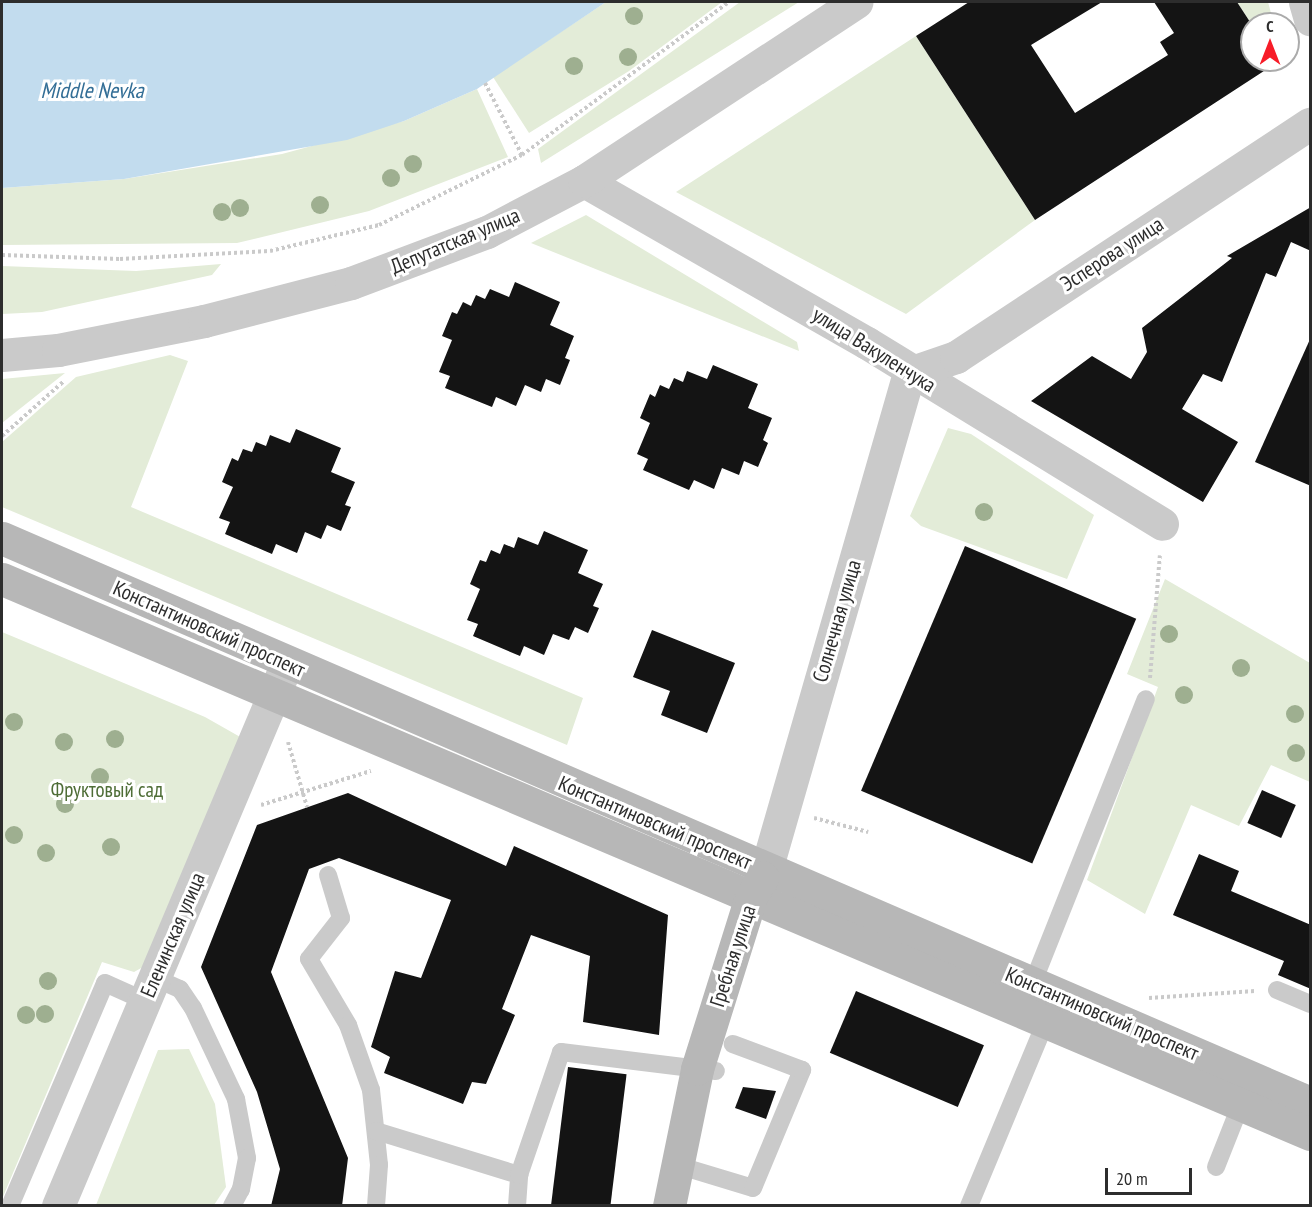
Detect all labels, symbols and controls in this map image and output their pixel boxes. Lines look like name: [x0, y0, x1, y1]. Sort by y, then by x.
north arrow: [1240, 12, 1300, 72]
text: С: [1266, 16, 1274, 36]
water label: Middle Nevka: [40, 78, 144, 104]
street label: Депутатская улица: [387, 202, 523, 280]
street label: Эсперова улица: [1056, 211, 1168, 297]
street label: улица Вакуленчука: [808, 302, 940, 398]
street label: Солнечная улица: [808, 557, 866, 685]
street label: Константиновский проспект: [109, 575, 309, 683]
street label: Константиновский проспект: [555, 771, 755, 875]
park label: Фруктовый сад: [51, 777, 163, 803]
street label: Еленинская улица: [135, 869, 211, 1001]
street label: Гребная улица: [705, 902, 761, 1010]
street label: Константиновский проспект: [1002, 962, 1202, 1066]
scale bar: [1108, 1156, 1195, 1194]
text: 20 m: [1116, 1167, 1148, 1190]

